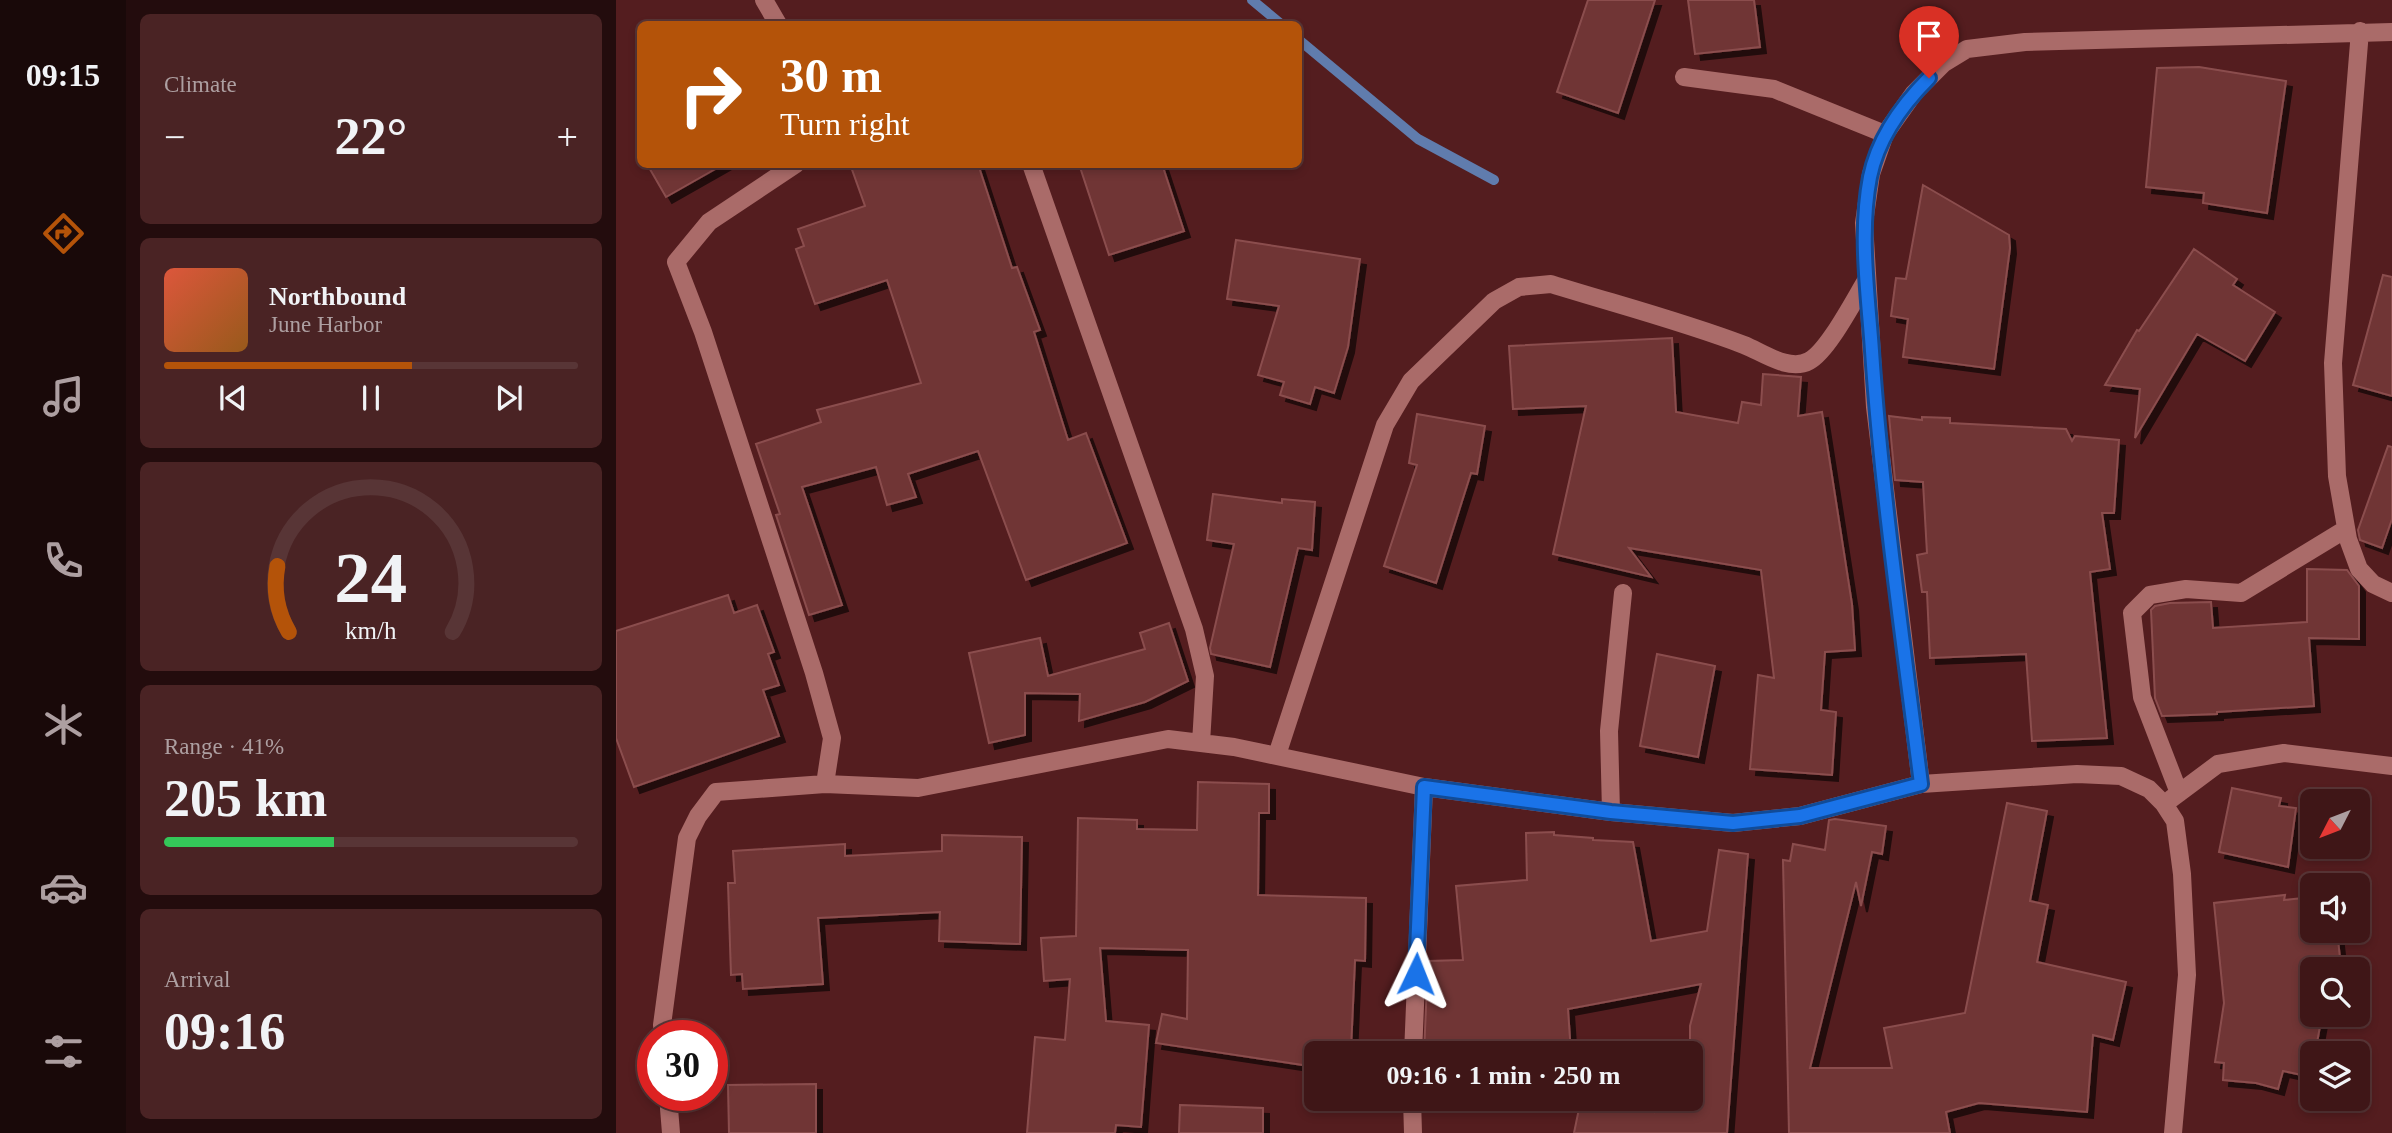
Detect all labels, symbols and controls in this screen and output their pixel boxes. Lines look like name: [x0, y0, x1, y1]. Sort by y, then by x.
pin: [1899, 6, 1959, 78]
icon: arrive: [1910, 17, 1948, 55]
text: 30 m: [780, 48, 882, 103]
icon: right: [665, 49, 756, 140]
text: 09:15: [26, 57, 100, 93]
text: Climate: [164, 72, 237, 97]
text: Turn right: [780, 106, 910, 142]
text: 22°: [335, 108, 407, 165]
text: −: [164, 116, 185, 158]
text: +: [557, 116, 578, 158]
icon: directions: [39, 209, 88, 258]
text: Northbound: [269, 282, 406, 311]
text: June Harbor: [269, 312, 382, 337]
icon: music: [39, 372, 88, 421]
icon: previous: [214, 379, 252, 417]
icon: pause: [352, 379, 390, 417]
icon: next: [490, 379, 528, 417]
icon: phone: [39, 536, 88, 585]
text: 24: [335, 538, 407, 619]
text: km/h: [345, 617, 397, 644]
icon: climate: [39, 700, 88, 749]
text: Range · 41%: [164, 734, 284, 759]
text: 205 km: [164, 770, 327, 827]
north arrow: [2300, 789, 2370, 859]
map controls: [2300, 789, 2370, 1111]
icon: car: [39, 863, 88, 912]
button: sound: [2300, 873, 2370, 943]
position arrow: [1379, 937, 1453, 1011]
button: search: [2300, 957, 2370, 1027]
text: Arrival: [164, 967, 230, 992]
text: 09:16: [164, 1003, 285, 1060]
speed limit sign: 30: [637, 1020, 728, 1111]
icon: filters: [39, 1027, 88, 1076]
button: layers: [2300, 1041, 2370, 1111]
text: 09:16 · 1 min · 250 m: [1387, 1061, 1621, 1090]

